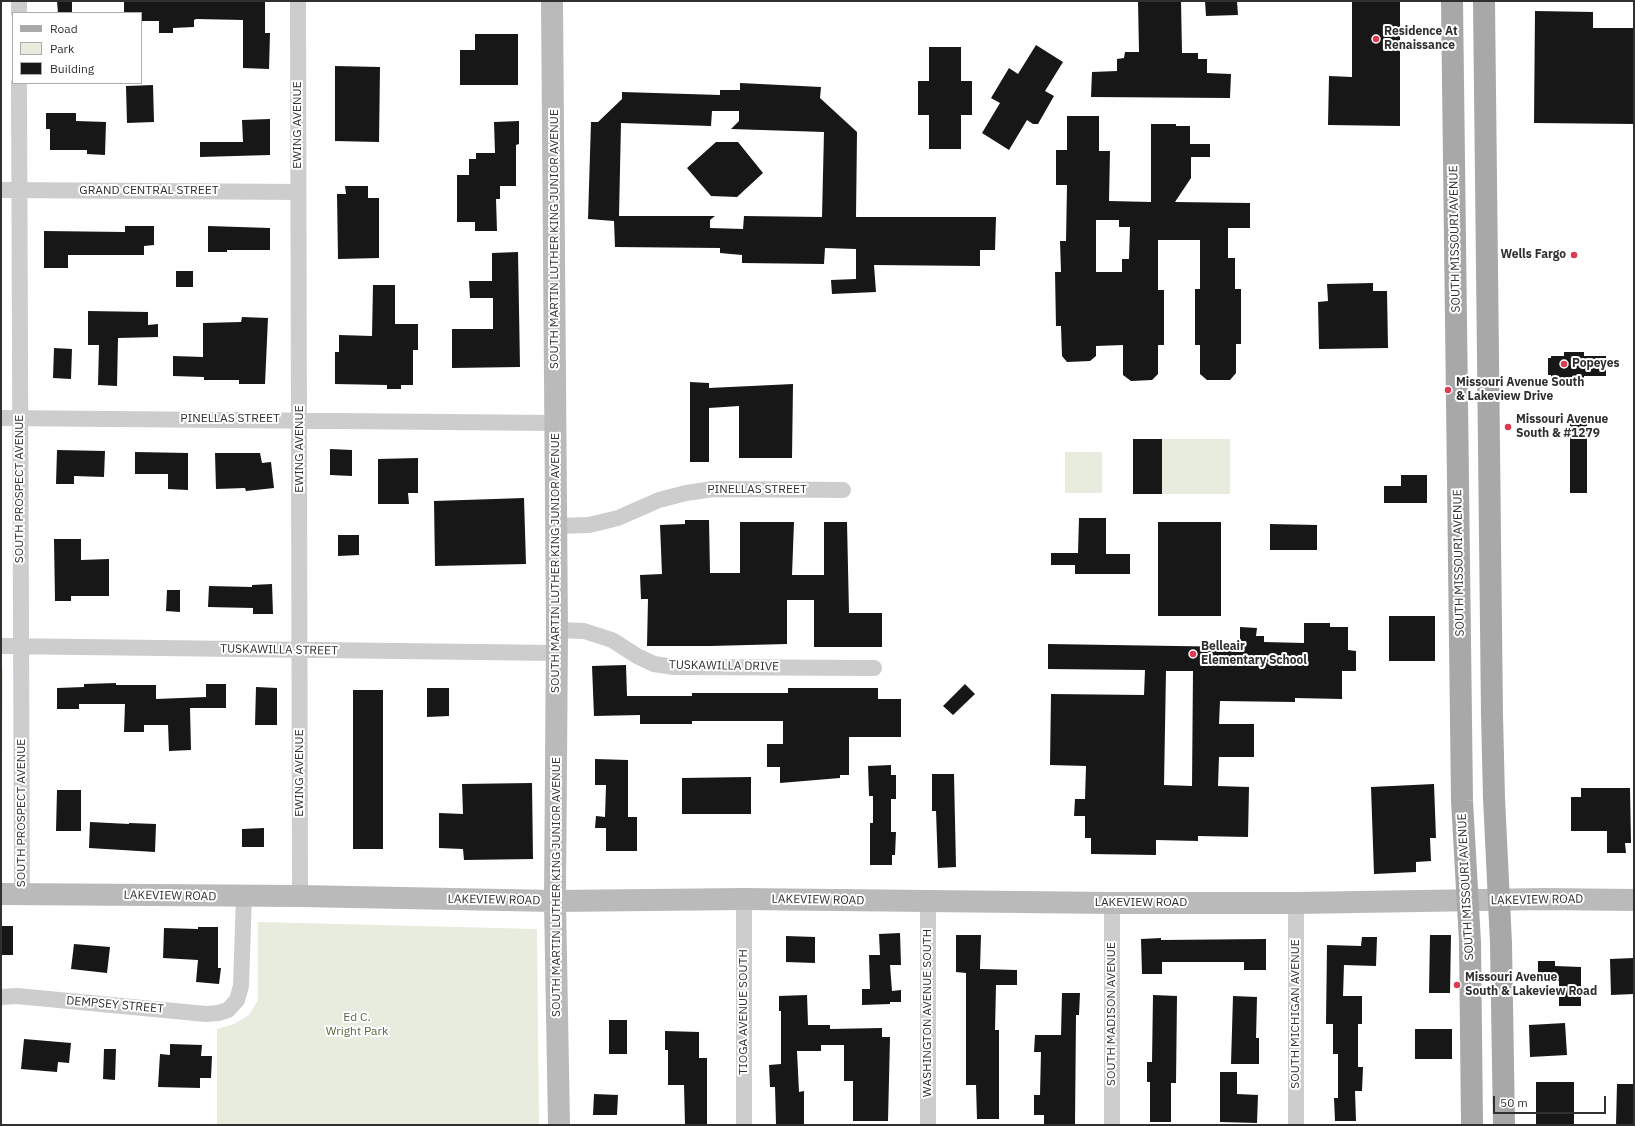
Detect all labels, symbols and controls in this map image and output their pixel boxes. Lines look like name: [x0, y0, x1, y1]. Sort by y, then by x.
legend: [12, 12, 142, 84]
text: Road: [50, 21, 78, 36]
place label: Residence At Renaissance: [1384, 25, 1458, 53]
marker: Residence At Renaissance: [1371, 34, 1381, 44]
text: Park: [50, 41, 74, 56]
text: Building: [50, 61, 94, 76]
street label: EWING AVENUE: [291, 81, 305, 169]
street label: SOUTH MARTIN LUTHER KING JUNIOR AVENUE: [548, 109, 562, 369]
street label: SOUTH MISSOURI AVENUE: [1447, 165, 1463, 313]
street label: GRAND CENTRAL STREET: [79, 184, 219, 198]
place label: Wells Fargo: [1500, 248, 1566, 262]
marker: Wells Fargo: [1569, 250, 1579, 260]
place label: Popeyes: [1572, 357, 1619, 371]
marker: Popeyes: [1559, 359, 1569, 369]
place label: Missouri Avenue South & Lakeview Drive: [1456, 376, 1584, 404]
marker: Missouri Avenue South & Lakeview Drive: [1443, 385, 1453, 395]
street label: EWING AVENUE: [293, 405, 307, 493]
street label: PINELLAS STREET: [180, 412, 280, 426]
place label: Missouri Avenue South & #1279: [1516, 413, 1608, 441]
street label: SOUTH PROSPECT AVENUE: [13, 415, 27, 563]
marker: Missouri Avenue South & #1279: [1503, 422, 1513, 432]
street label: SOUTH MARTIN LUTHER KING JUNIOR AVENUE: [549, 433, 563, 693]
street label: PINELLAS STREET: [707, 483, 807, 497]
street label: SOUTH MISSOURI AVENUE: [1451, 489, 1467, 637]
place label: Belleair Elementary School: [1201, 640, 1307, 668]
street label: TUSKAWILLA STREET: [220, 642, 338, 658]
marker: Belleair Elementary School: [1188, 649, 1198, 659]
street label: TUSKAWILLA DRIVE: [669, 658, 779, 674]
street label: EWING AVENUE: [293, 729, 307, 817]
street label: SOUTH PROSPECT AVENUE: [15, 739, 29, 887]
street label: SOUTH MARTIN LUTHER KING JUNIOR AVENUE: [550, 757, 564, 1017]
street label: SOUTH MISSOURI AVENUE: [1455, 813, 1477, 961]
street label: LAKEVIEW ROAD: [124, 888, 216, 904]
street label: LAKEVIEW ROAD: [448, 892, 540, 908]
street label: LAKEVIEW ROAD: [772, 892, 864, 908]
street label: LAKEVIEW ROAD: [1491, 892, 1583, 908]
street label: LAKEVIEW ROAD: [1095, 896, 1187, 910]
street label: WASHINGTON AVENUE SOUTH: [921, 929, 935, 1097]
street label: SOUTH MICHIGAN AVENUE: [1289, 939, 1303, 1089]
street label: SOUTH MADISON AVENUE: [1105, 942, 1119, 1086]
street label: TIOGA AVENUE SOUTH: [737, 949, 751, 1075]
place label: Missouri Avenue South & Lakeview Road: [1465, 971, 1597, 999]
marker: Missouri Avenue South & Lakeview Road: [1452, 980, 1462, 990]
street label: DEMPSEY STREET: [66, 994, 164, 1016]
park label: Ed C. Wright Park: [326, 1011, 388, 1039]
scale bar: [1495, 1088, 1608, 1114]
text: 50 m: [1500, 1095, 1528, 1110]

